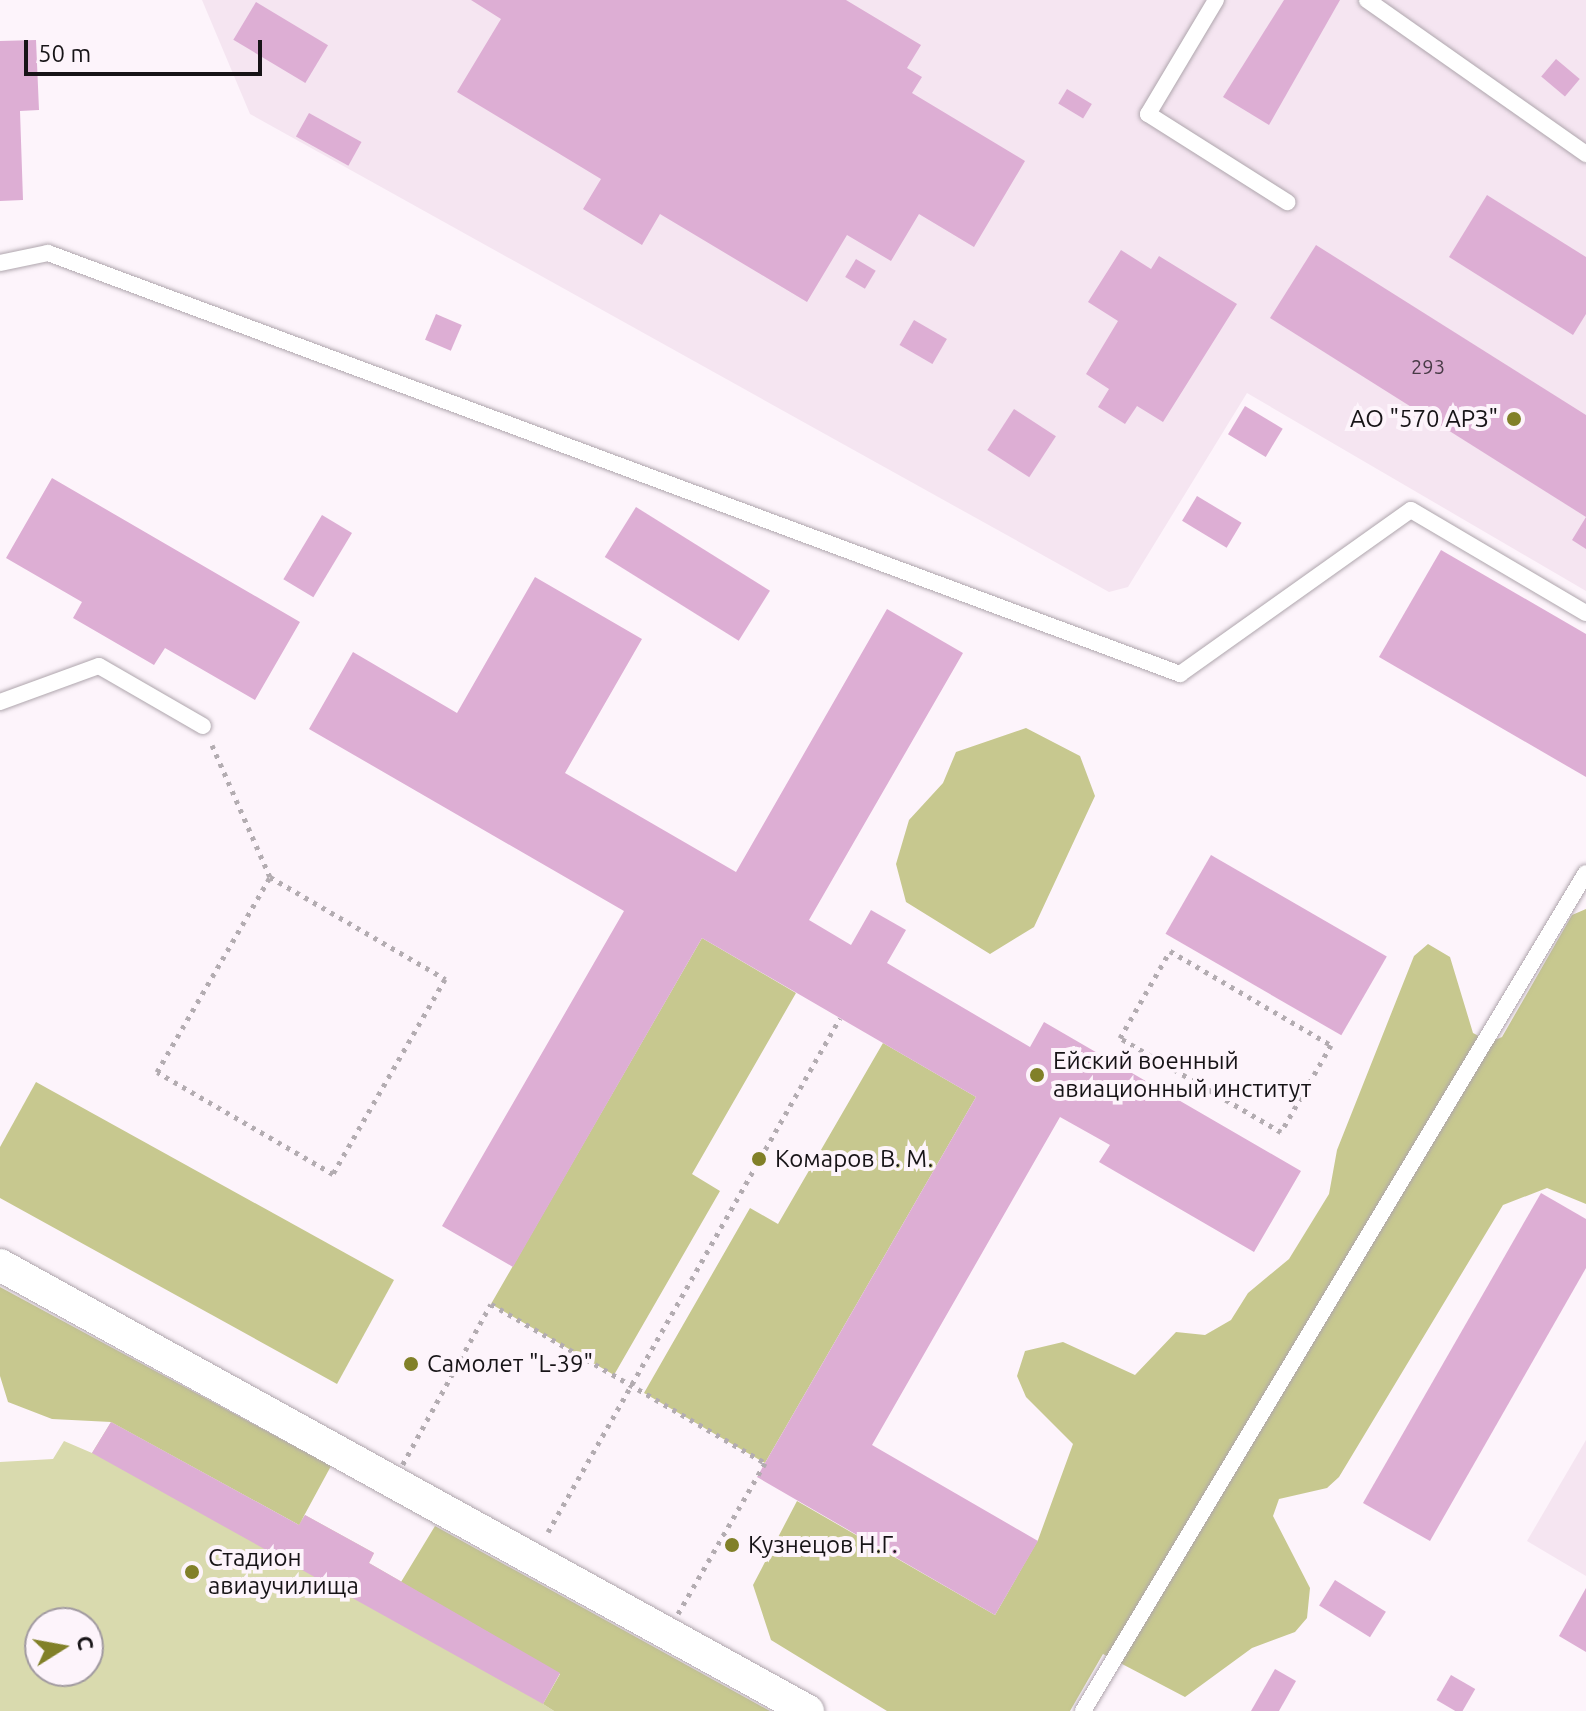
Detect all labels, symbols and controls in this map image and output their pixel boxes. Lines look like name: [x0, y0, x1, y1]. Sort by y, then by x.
scale bar: [28, 24, 266, 74]
text: 50 m: [38, 40, 91, 67]
house number: 293: [1411, 354, 1445, 378]
place label: АО "570 АРЗ": [1350, 405, 1498, 433]
marker: АО "570 АРЗ": [1505, 410, 1523, 428]
place label: Ейский военный авиационный институт: [1053, 1047, 1311, 1103]
marker: Ейский военный авиационный институт: [1028, 1066, 1046, 1084]
place label: Комаров В. М.: [775, 1145, 933, 1173]
marker: Комаров В. М.: [750, 1150, 768, 1168]
place label: Самолет "L-39": [427, 1350, 593, 1378]
marker: Самолет "L-39": [402, 1355, 420, 1373]
place label: Кузнецов Н.Г.: [748, 1531, 898, 1559]
marker: Кузнецов Н.Г.: [723, 1536, 741, 1554]
place label: Стадион авиаучилища: [208, 1544, 359, 1600]
marker: Стадион авиаучилища: [183, 1563, 201, 1581]
north arrow: [24, 1607, 104, 1687]
text: С: [72, 1633, 100, 1652]

